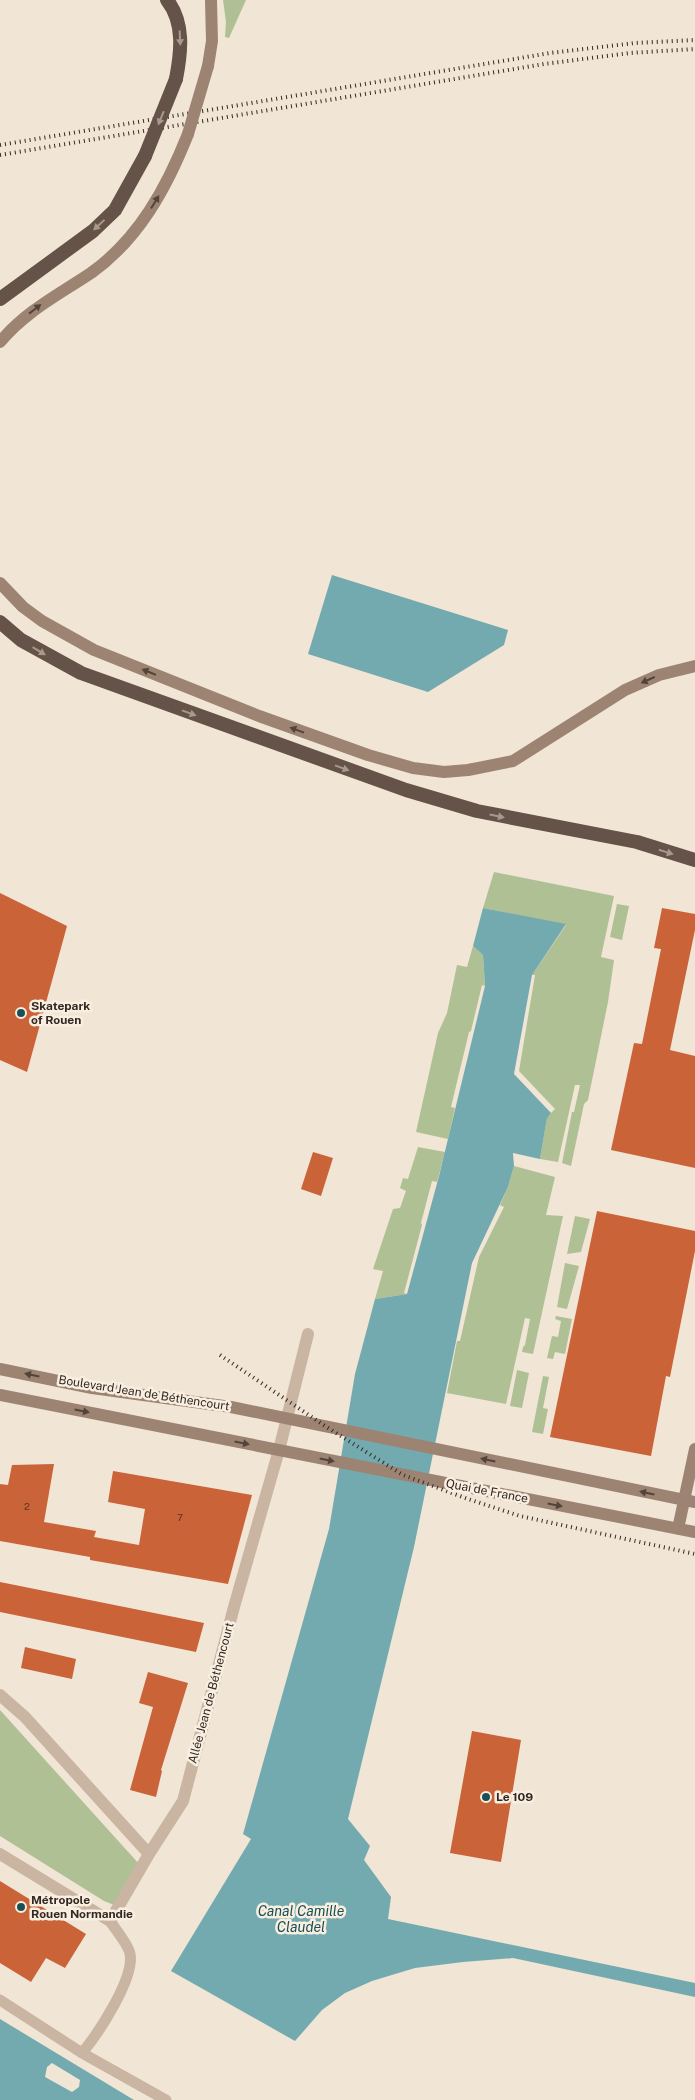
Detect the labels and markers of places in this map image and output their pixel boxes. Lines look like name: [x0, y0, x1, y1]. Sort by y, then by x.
place label: Skatepark of Rouen: [31, 999, 90, 1027]
marker: Skatepark of Rouen: [15, 1007, 27, 1019]
place label: Le 109: [496, 1790, 533, 1804]
marker: Le 109: [480, 1791, 492, 1803]
place label: Métropole Rouen Normandie: [31, 1893, 133, 1921]
marker: Métropole Rouen Normandie: [15, 1901, 27, 1913]

